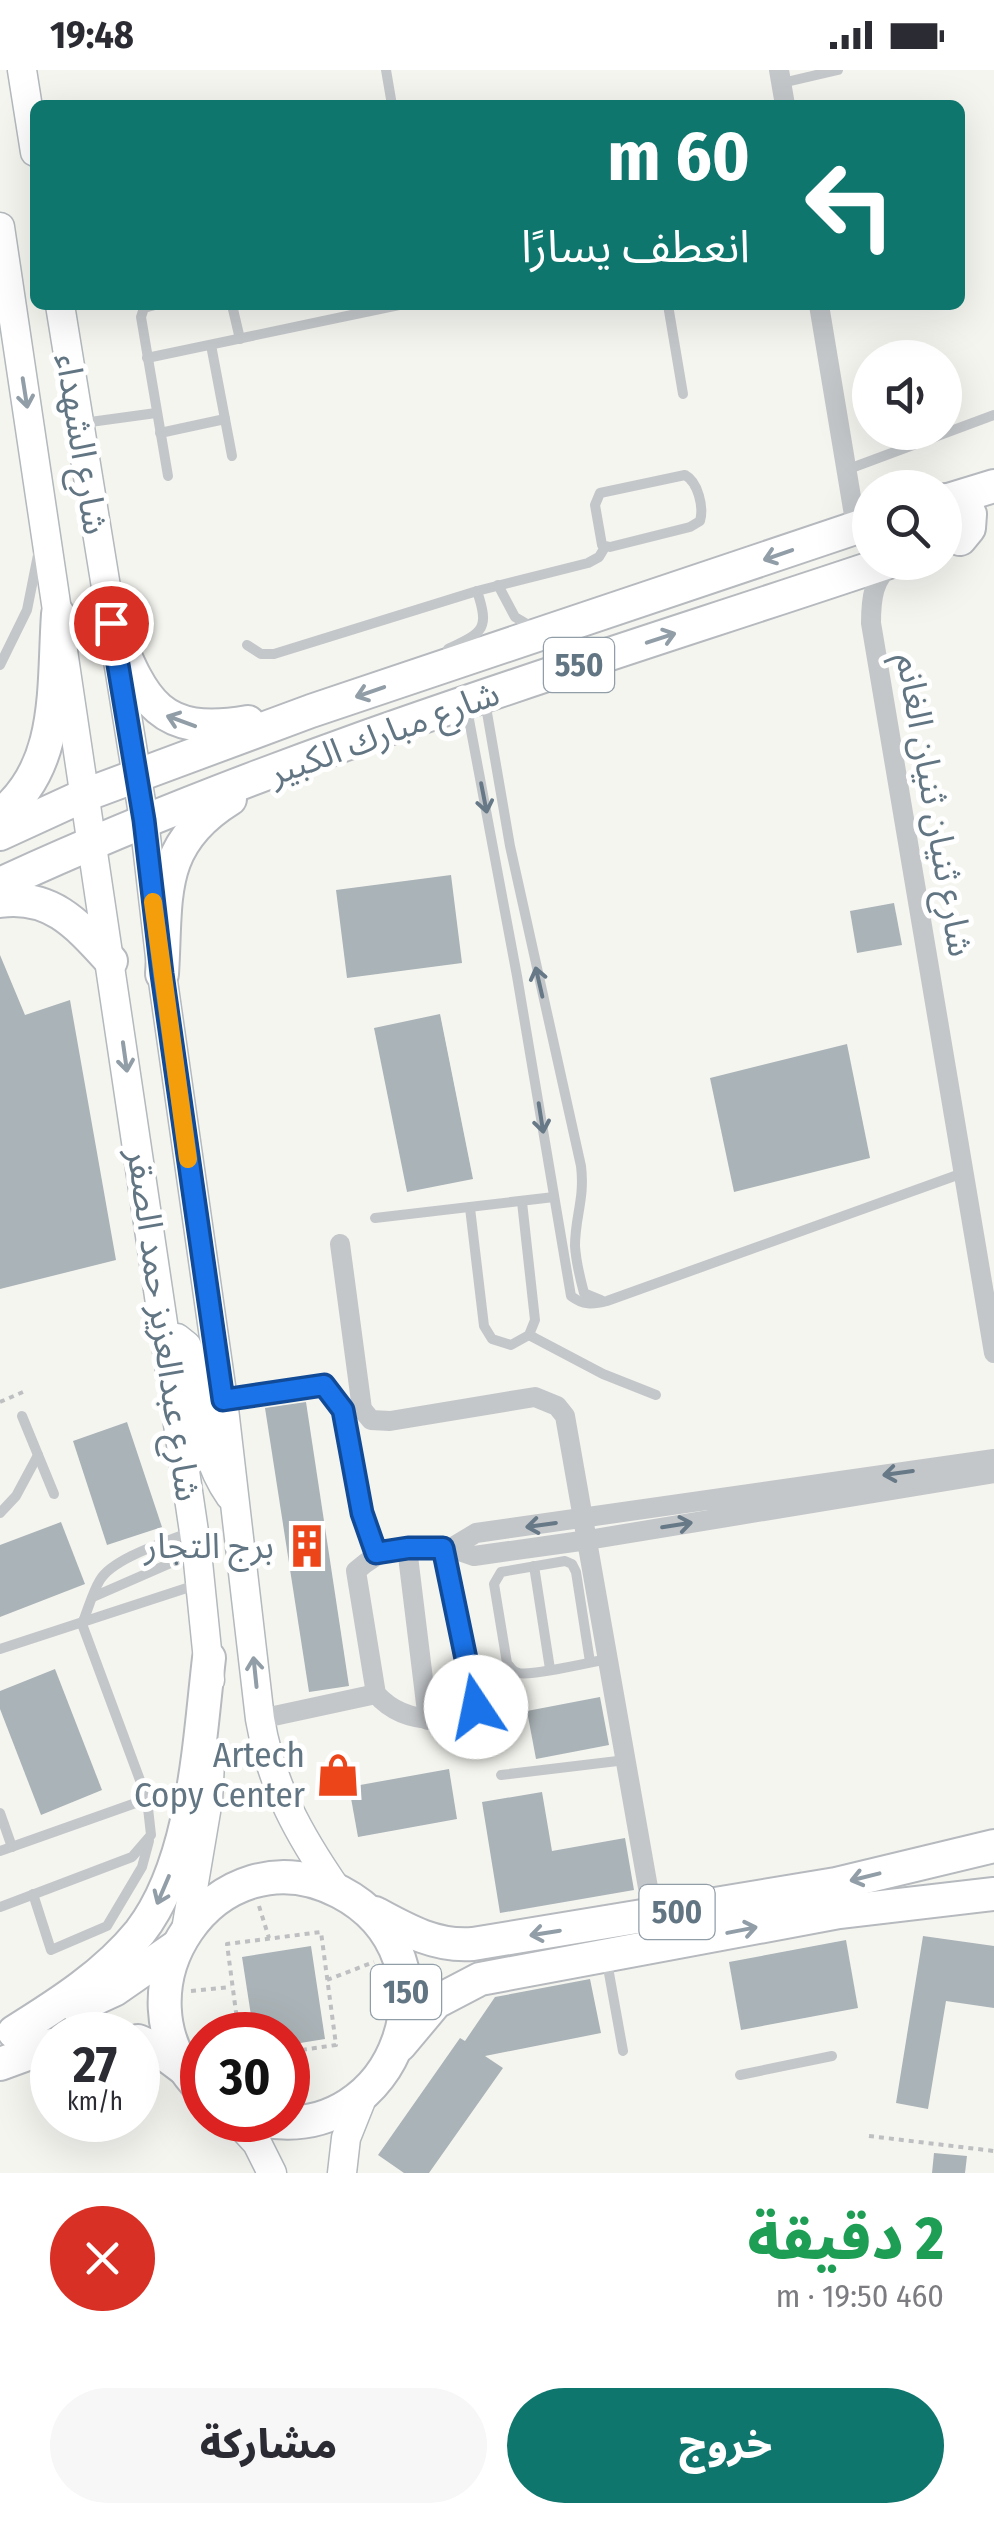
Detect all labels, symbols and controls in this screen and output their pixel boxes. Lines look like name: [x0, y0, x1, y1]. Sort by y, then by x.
text: 19:48: [50, 12, 134, 58]
text: 60 m: [607, 115, 750, 199]
icon: left: [785, 140, 915, 270]
text: انعطف يسارًا: [521, 220, 750, 274]
map controls: [852, 340, 962, 580]
button: sound: [852, 340, 962, 450]
street label: شارع الشهداء: [42, 350, 117, 538]
one-way arrow: [16, 376, 34, 409]
button: search: [852, 470, 962, 580]
one-way arrow: [763, 547, 794, 565]
pin: [69, 581, 154, 666]
icon: arrive: [84, 596, 139, 651]
one-way arrow: [645, 627, 677, 645]
road number: 550: [544, 638, 614, 692]
street label: شارع ثنيان ثنيان الغانم: [882, 650, 982, 961]
street label: شارع مبارك الكبير: [262, 672, 507, 799]
one-way arrow: [355, 684, 387, 702]
one-way arrow: [167, 711, 198, 729]
one-way arrow: [475, 781, 494, 814]
one-way arrow: [529, 967, 547, 999]
one-way arrow: [116, 1041, 134, 1073]
one-way arrow: [532, 1101, 550, 1134]
street label: شارع عبدالعزيز حمد الصقر: [113, 1145, 210, 1504]
one-way arrow: [882, 1465, 914, 1483]
one-way arrow: [661, 1515, 693, 1534]
one-way arrow: [526, 1516, 558, 1534]
building icon: برج التجار: [283, 1522, 331, 1570]
place label: برج التجار: [143, 1525, 274, 1572]
position arrow: [424, 1655, 528, 1759]
one-way arrow: [245, 1656, 264, 1688]
place label: Artech Copy Center: [134, 1734, 305, 1816]
shop icon: Artech Copy Center: [314, 1751, 362, 1799]
one-way arrow: [850, 1868, 881, 1887]
one-way arrow: [153, 1874, 171, 1905]
road number: 500: [640, 1885, 714, 1939]
one-way arrow: [726, 1920, 758, 1939]
one-way arrow: [530, 1924, 562, 1943]
road number: 150: [371, 1965, 441, 2019]
speed limit sign: 30: [180, 2012, 310, 2142]
text: 27: [73, 2035, 117, 2095]
text: km/h: [67, 2087, 123, 2117]
text: 2 دقيقة: [747, 2203, 944, 2275]
button: close: [50, 2206, 155, 2311]
text: 460 m · 19:50: [776, 2277, 944, 2315]
button: مشاركة: [50, 2388, 487, 2503]
button: خروج: [507, 2388, 944, 2503]

